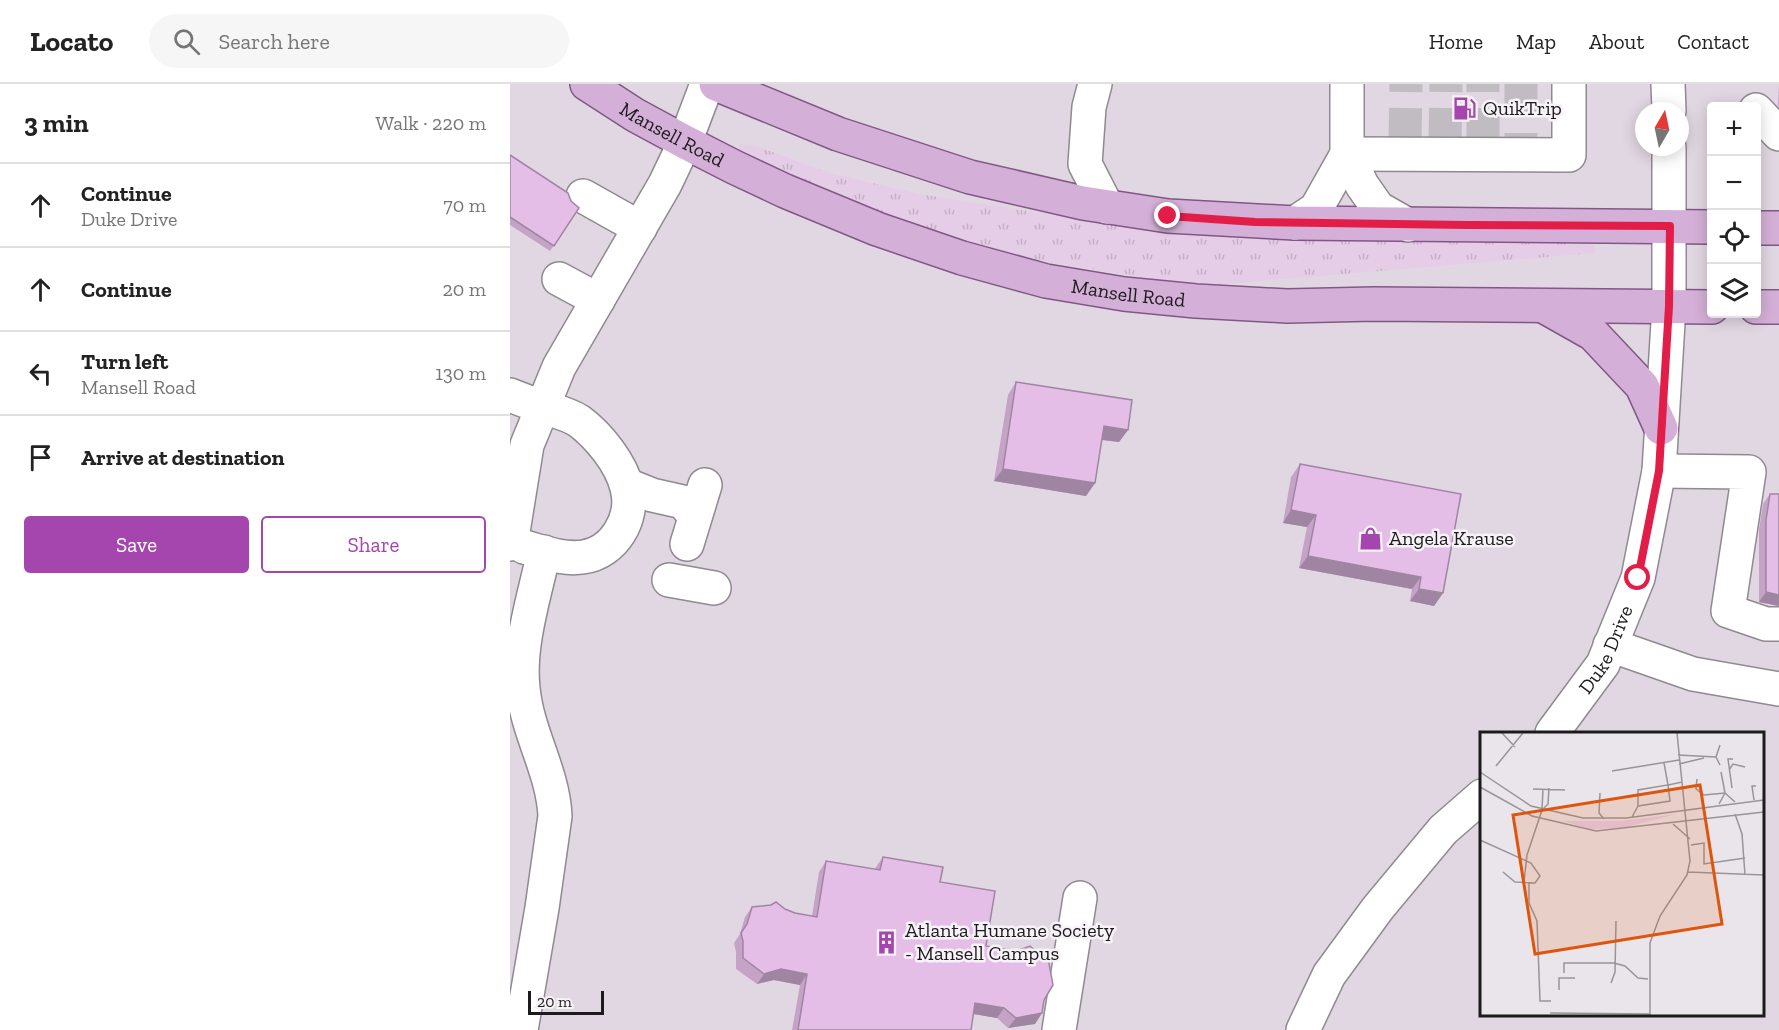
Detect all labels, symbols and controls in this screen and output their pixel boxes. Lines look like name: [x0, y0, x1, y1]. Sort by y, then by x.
search box: [149, 14, 569, 68]
text: Locato: [30, 25, 113, 58]
icon: search: [170, 25, 203, 58]
text: Search here: [218, 28, 330, 55]
text: Home: [1429, 29, 1483, 54]
text: Map: [1516, 29, 1556, 54]
text: About: [1589, 29, 1644, 54]
text: Contact: [1677, 29, 1749, 54]
fuel station icon: QuikTrip: [1452, 95, 1478, 121]
street label: Mansell Road: [615, 96, 728, 172]
place label: QuikTrip: [1483, 96, 1562, 120]
north arrow: [1635, 102, 1689, 156]
map controls: [1707, 102, 1761, 318]
button: +: [1707, 102, 1761, 156]
text: 3 min: [24, 107, 89, 139]
text: Walk · 220 m: [375, 111, 486, 135]
button: −: [1707, 156, 1761, 210]
text: Continue: [81, 180, 172, 207]
icon: ahead: [24, 189, 57, 222]
text: 70 m: [443, 193, 486, 217]
route end: [1154, 202, 1180, 228]
text: Duke Drive: [81, 207, 177, 231]
button: locate: [1707, 210, 1761, 264]
button: layers: [1707, 264, 1761, 318]
icon: ahead: [24, 273, 57, 306]
street label: Mansell Road: [1069, 273, 1187, 312]
text: Continue: [81, 276, 172, 303]
text: 20 m: [442, 277, 486, 301]
text: Turn left: [81, 348, 168, 375]
icon: left: [24, 357, 57, 390]
text: 130 m: [435, 361, 486, 385]
text: Mansell Road: [81, 375, 196, 399]
icon: arrive: [24, 441, 57, 474]
text: Arrive at destination: [81, 444, 284, 471]
button: Save: [24, 516, 249, 573]
button: Share: [261, 516, 486, 573]
shop icon: Angela Krause: [1358, 525, 1384, 551]
place label: Angela Krause: [1389, 526, 1514, 550]
route start: [1624, 564, 1650, 590]
street label: Duke Drive: [1573, 602, 1638, 699]
inset map: [1480, 732, 1764, 1015]
place label: Atlanta Humane Society - Mansell Campus: [905, 918, 1115, 965]
building icon: Atlanta Humane Society - Mansell Campus: [874, 929, 900, 955]
scale bar: [528, 988, 604, 1016]
text: 20 m: [537, 992, 572, 1011]

